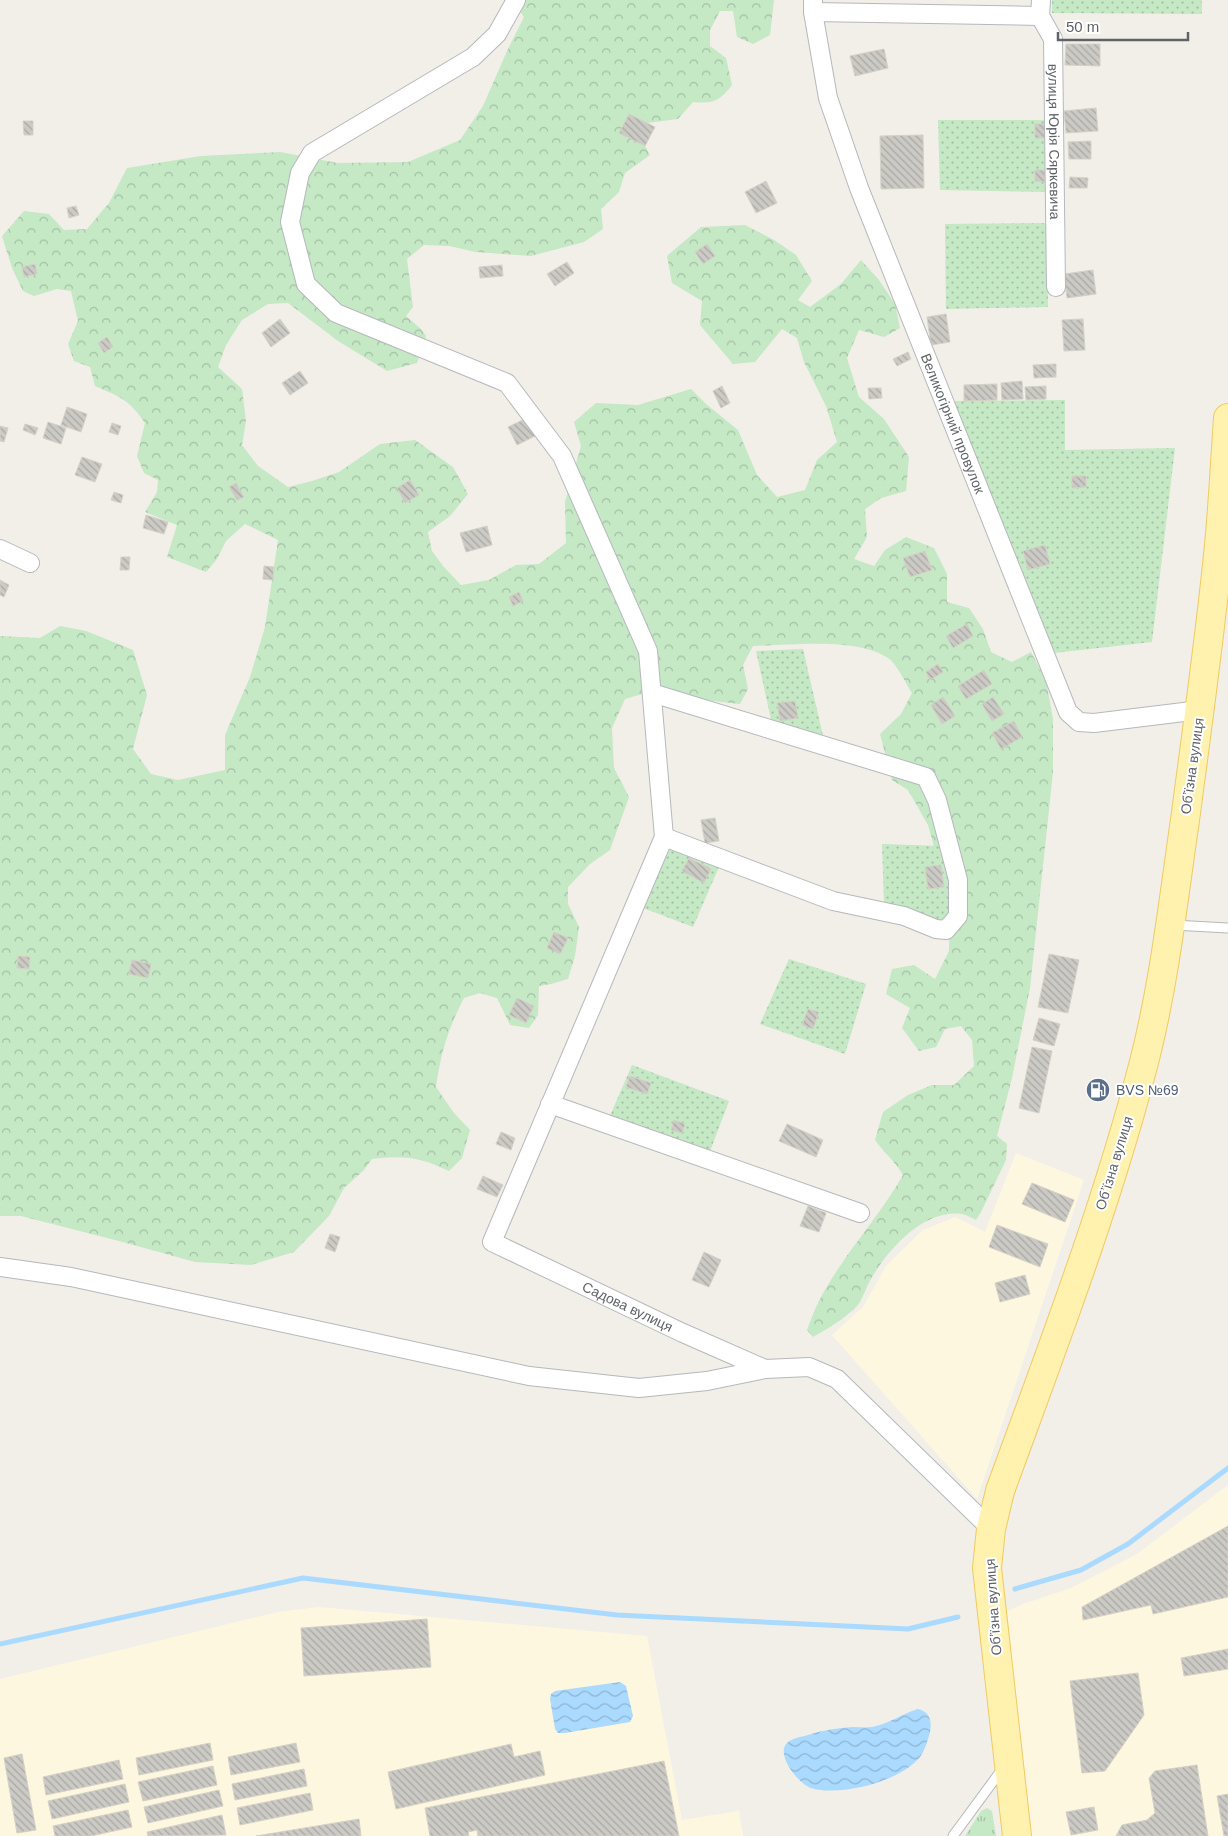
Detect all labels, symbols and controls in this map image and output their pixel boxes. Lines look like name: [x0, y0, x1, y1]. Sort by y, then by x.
scale bar: [1058, 10, 1188, 42]
text: 50 m: [1066, 18, 1099, 35]
street label: вулиця Юрія Сяркевича: [1045, 64, 1063, 220]
street label: Великогірний провулок: [918, 351, 988, 497]
street label: Обʼїзна вулиця: [1177, 717, 1207, 815]
fuel station icon: BVS №69: [1085, 1077, 1111, 1103]
place label: BVS №69: [1116, 1082, 1179, 1098]
street label: Обʼїзна вулиця: [1092, 1114, 1136, 1212]
street label: Садова вулиця: [580, 1278, 676, 1335]
street label: Обʼїзна вулиця: [982, 1558, 1004, 1656]

